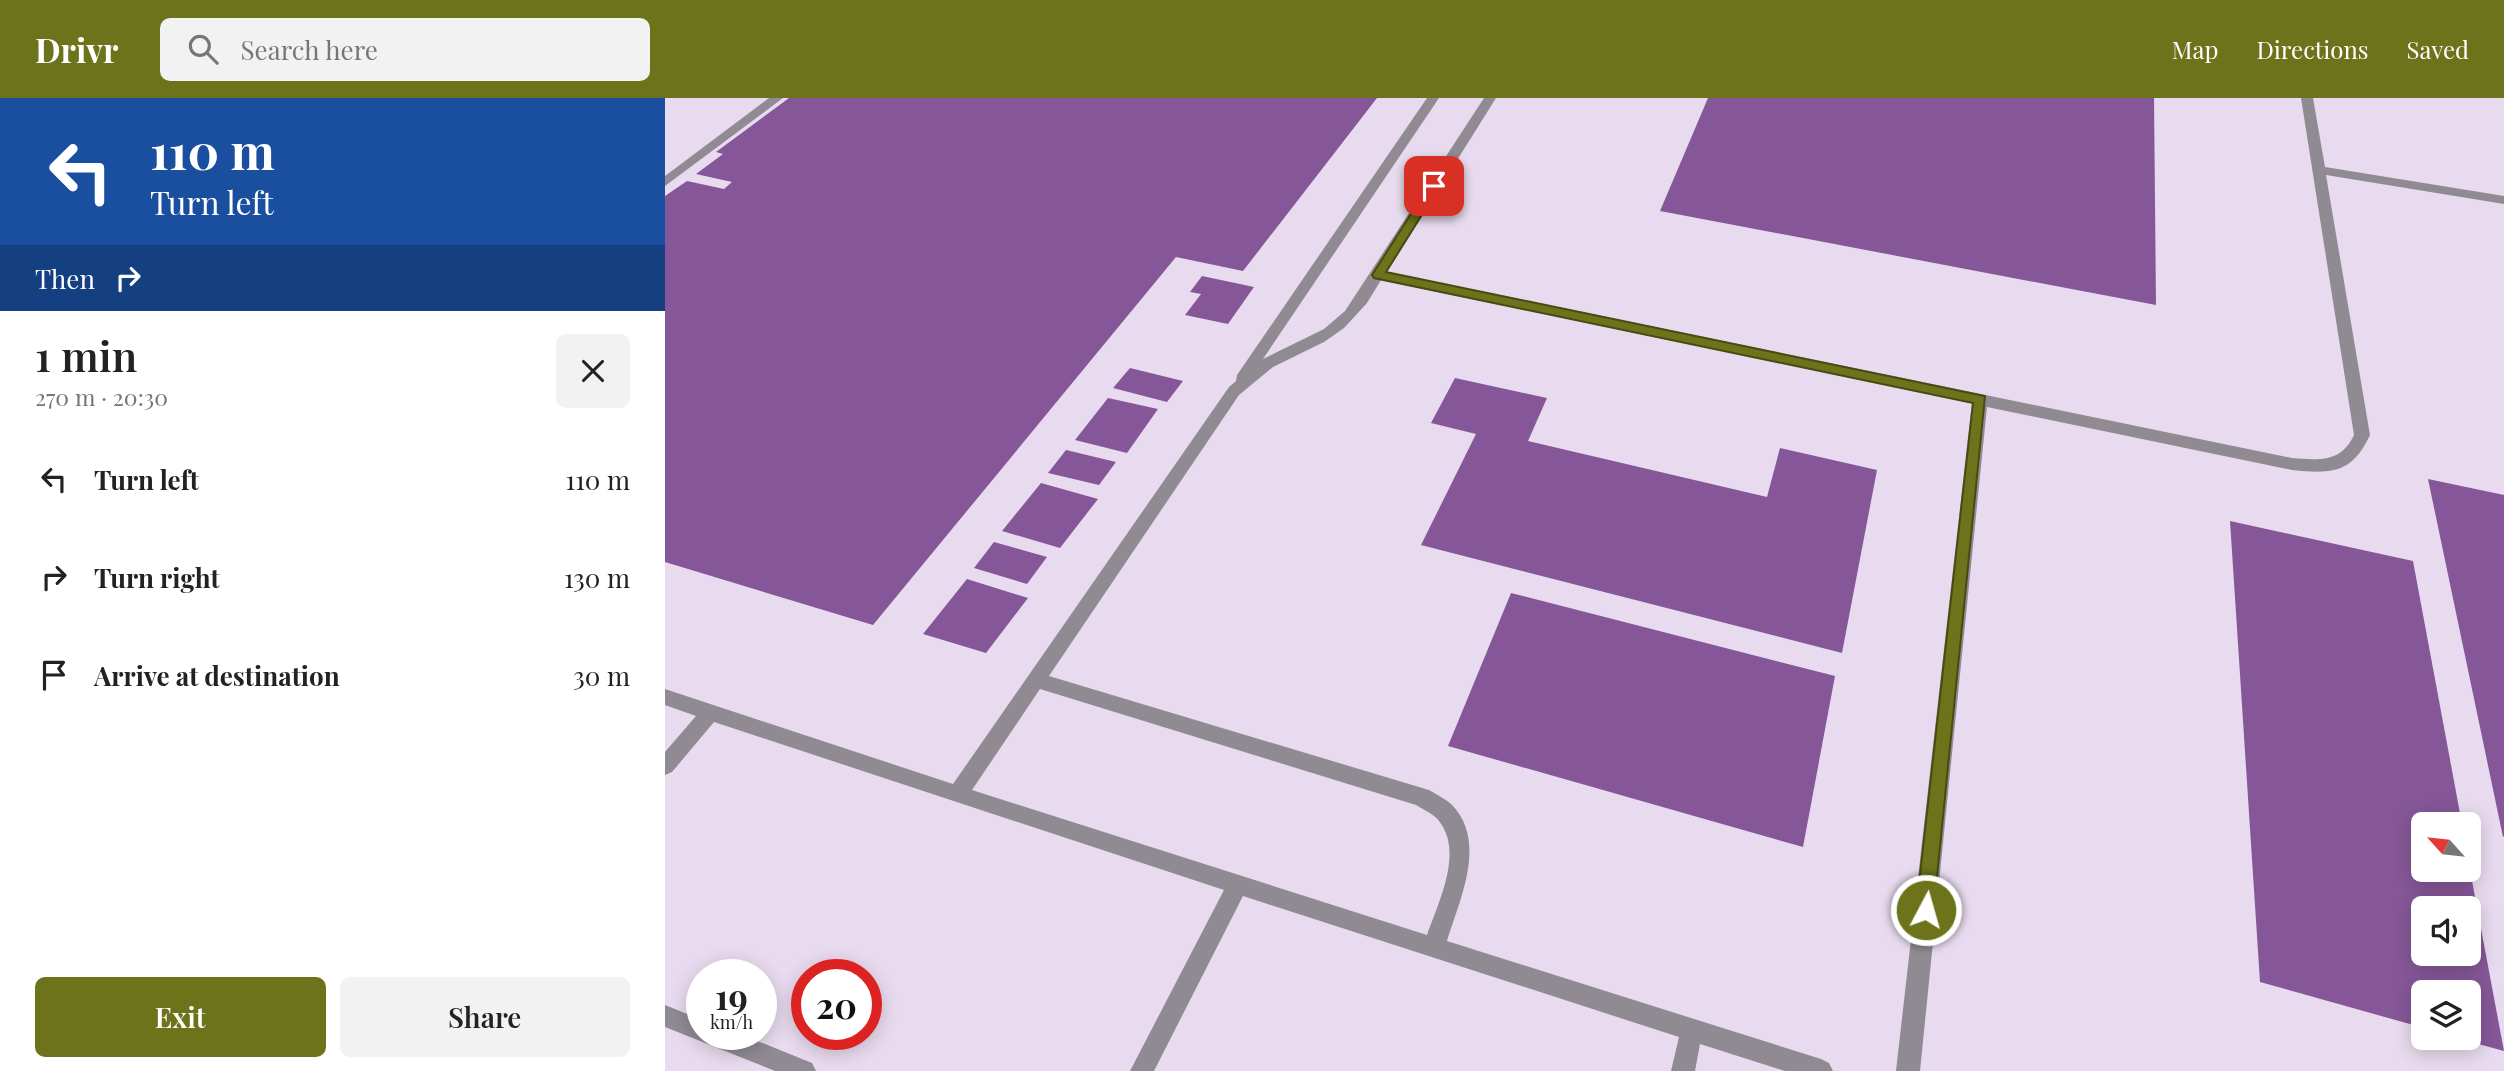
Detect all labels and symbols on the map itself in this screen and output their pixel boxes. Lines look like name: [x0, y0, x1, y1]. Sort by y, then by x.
pin: [1404, 156, 1464, 216]
north arrow: [2411, 812, 2481, 882]
position arrow: [1889, 873, 1963, 947]
speed limit sign: 20: [791, 959, 882, 1050]

